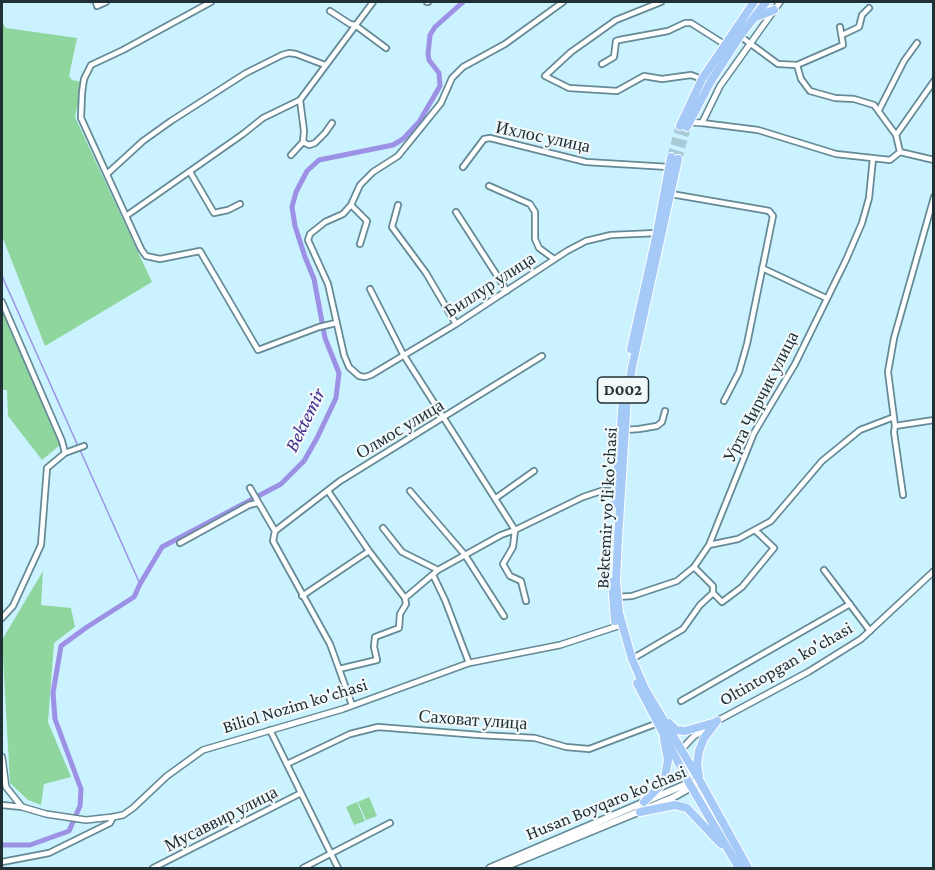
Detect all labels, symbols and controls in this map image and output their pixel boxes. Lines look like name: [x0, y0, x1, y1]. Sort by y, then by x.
street label: Ихлос улица: [494, 116, 592, 158]
street label: Биллур улица: [441, 248, 539, 322]
street label: Урта Чирчик улица: [719, 328, 803, 466]
road number: D002: [598, 377, 648, 403]
water label: Bektemir: [279, 384, 331, 456]
street label: Олмос улица: [352, 394, 448, 464]
street label: Bektemir yo'li ko'chasi: [592, 427, 622, 589]
street label: Oltintopgan ko'chasi: [716, 617, 856, 711]
street label: Biliol Nozim ko'chasi: [220, 674, 370, 738]
street label: Саховат улица: [418, 705, 528, 735]
street label: Husan Boyqaro ko'chasi: [523, 761, 689, 845]
street label: Мусаввир улица: [161, 781, 281, 857]

